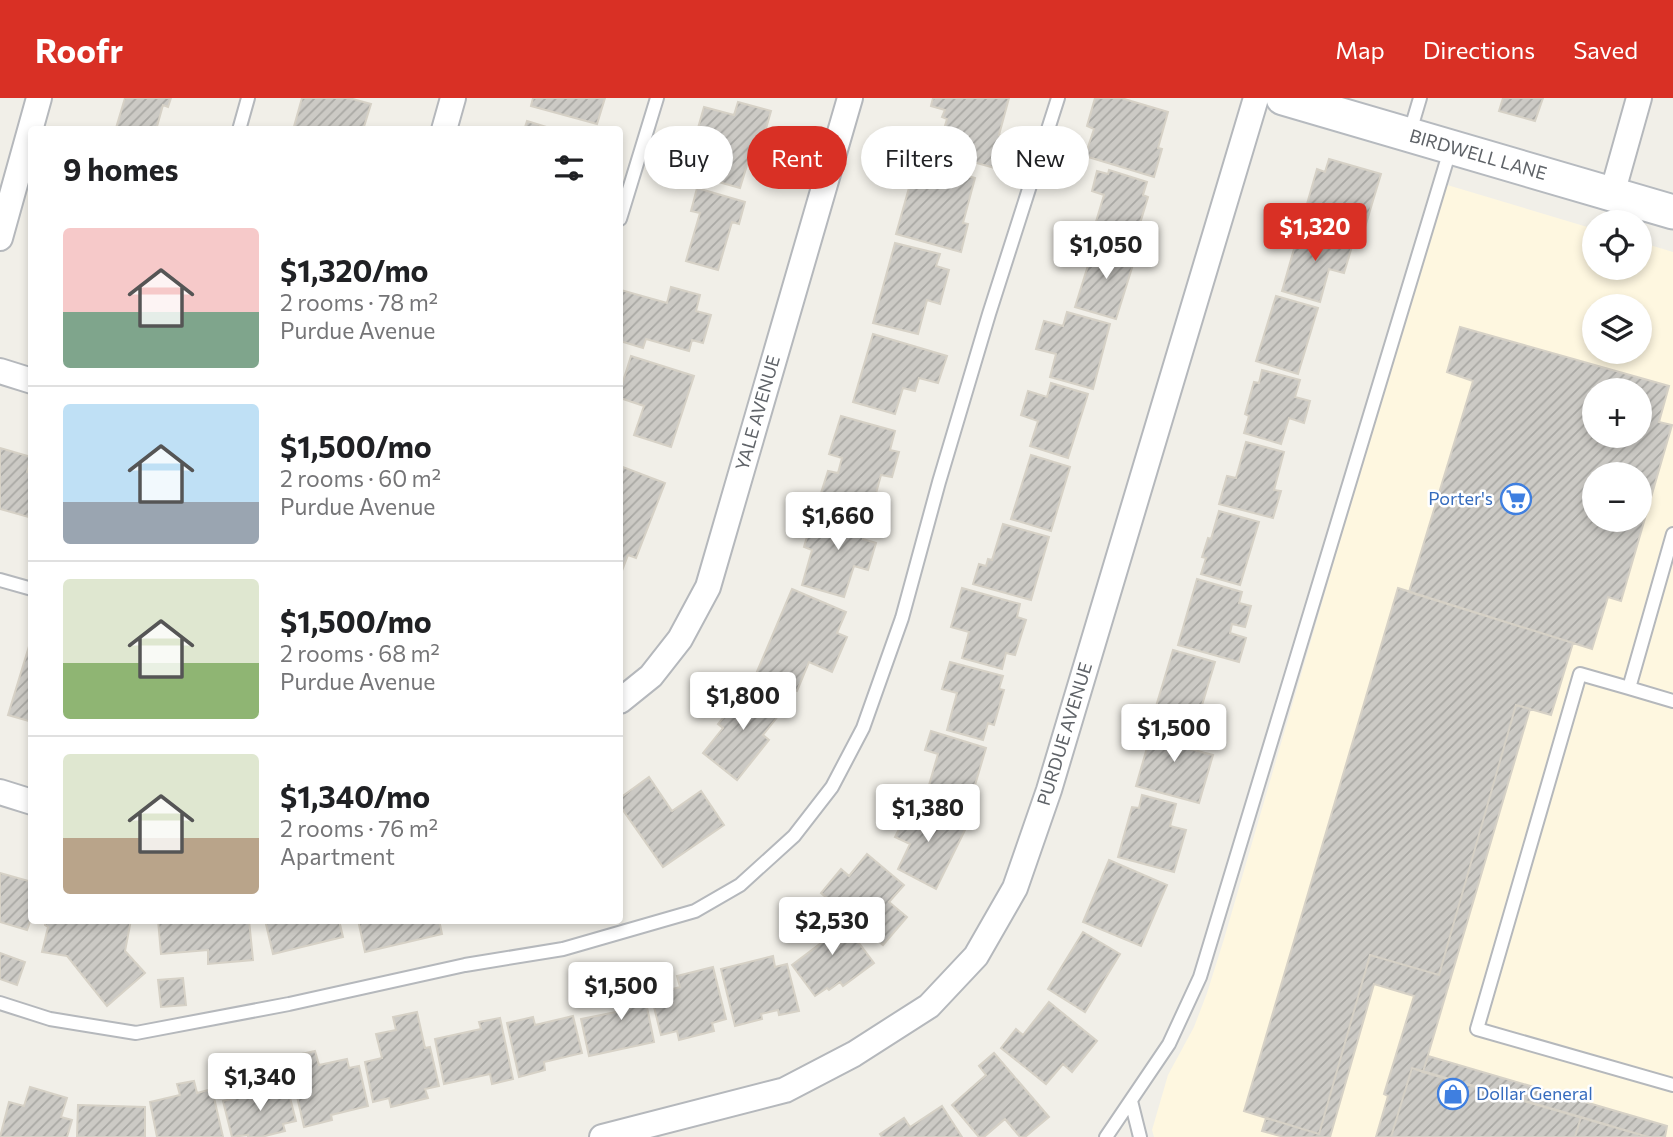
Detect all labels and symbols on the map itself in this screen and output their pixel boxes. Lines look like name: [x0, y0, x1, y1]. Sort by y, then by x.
street label: BIRDWELL LANE: [1407, 124, 1549, 184]
pin: $1,320: [1258, 204, 1372, 263]
pin: $1,050: [1049, 222, 1163, 281]
street label: YALE AVENUE: [730, 353, 784, 473]
supermarket icon: Porter's: [1499, 482, 1533, 516]
place label: Porter's: [1428, 487, 1493, 509]
pin: $1,660: [781, 492, 895, 552]
street label: PURDUE AVENUE: [1032, 659, 1096, 808]
pin: $1,800: [686, 672, 800, 732]
pin: $1,500: [1117, 704, 1231, 764]
pin: $1,380: [871, 784, 985, 844]
pin: $2,530: [775, 898, 889, 957]
pin: $1,500: [564, 962, 678, 1022]
pin: $1,340: [203, 1054, 317, 1113]
shop icon: Dollar General: [1436, 1077, 1470, 1111]
place label: Dollar General: [1476, 1082, 1593, 1104]

